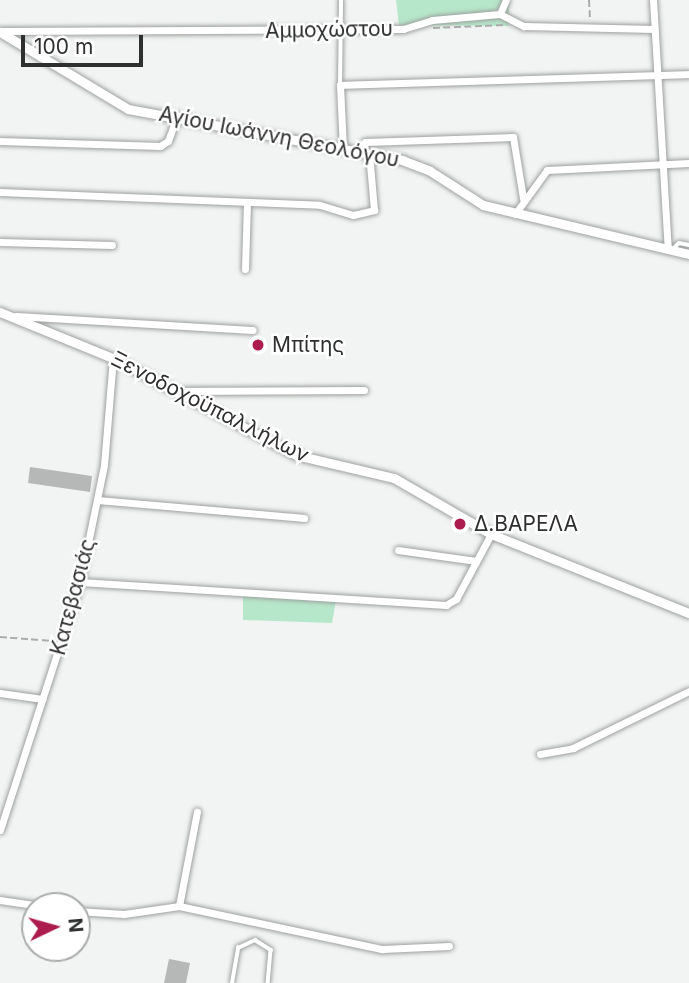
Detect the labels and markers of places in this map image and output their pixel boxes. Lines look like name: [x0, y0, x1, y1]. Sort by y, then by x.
place label: Μπίτης: [272, 332, 344, 358]
marker: Μπίτης: [250, 337, 266, 353]
place label: Δ.ΒΑΡΕΛΑ: [474, 511, 578, 537]
marker: Δ.ΒΑΡΕΛΑ: [452, 516, 468, 532]

